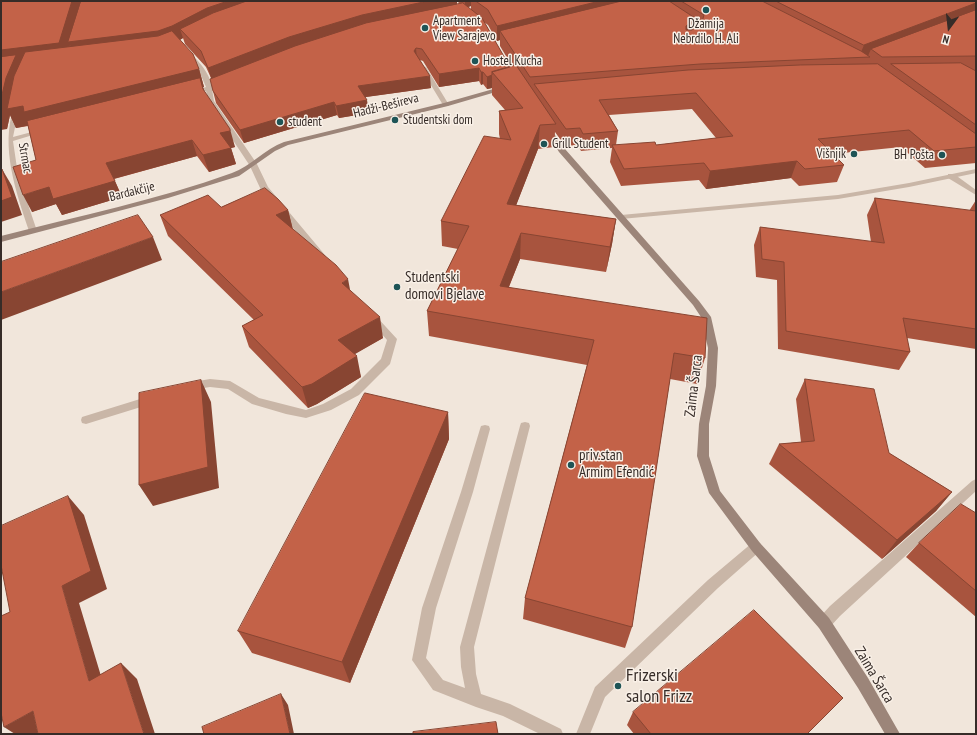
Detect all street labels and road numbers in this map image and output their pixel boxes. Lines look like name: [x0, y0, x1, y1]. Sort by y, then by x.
street label: Hadži-Bešireva: [352, 90, 420, 122]
street label: Strmac: [15, 141, 35, 175]
street label: Bardakčije: [108, 179, 156, 205]
street label: Zaima Šarca: [681, 354, 707, 418]
street label: Zaima Šarca: [850, 644, 898, 706]

